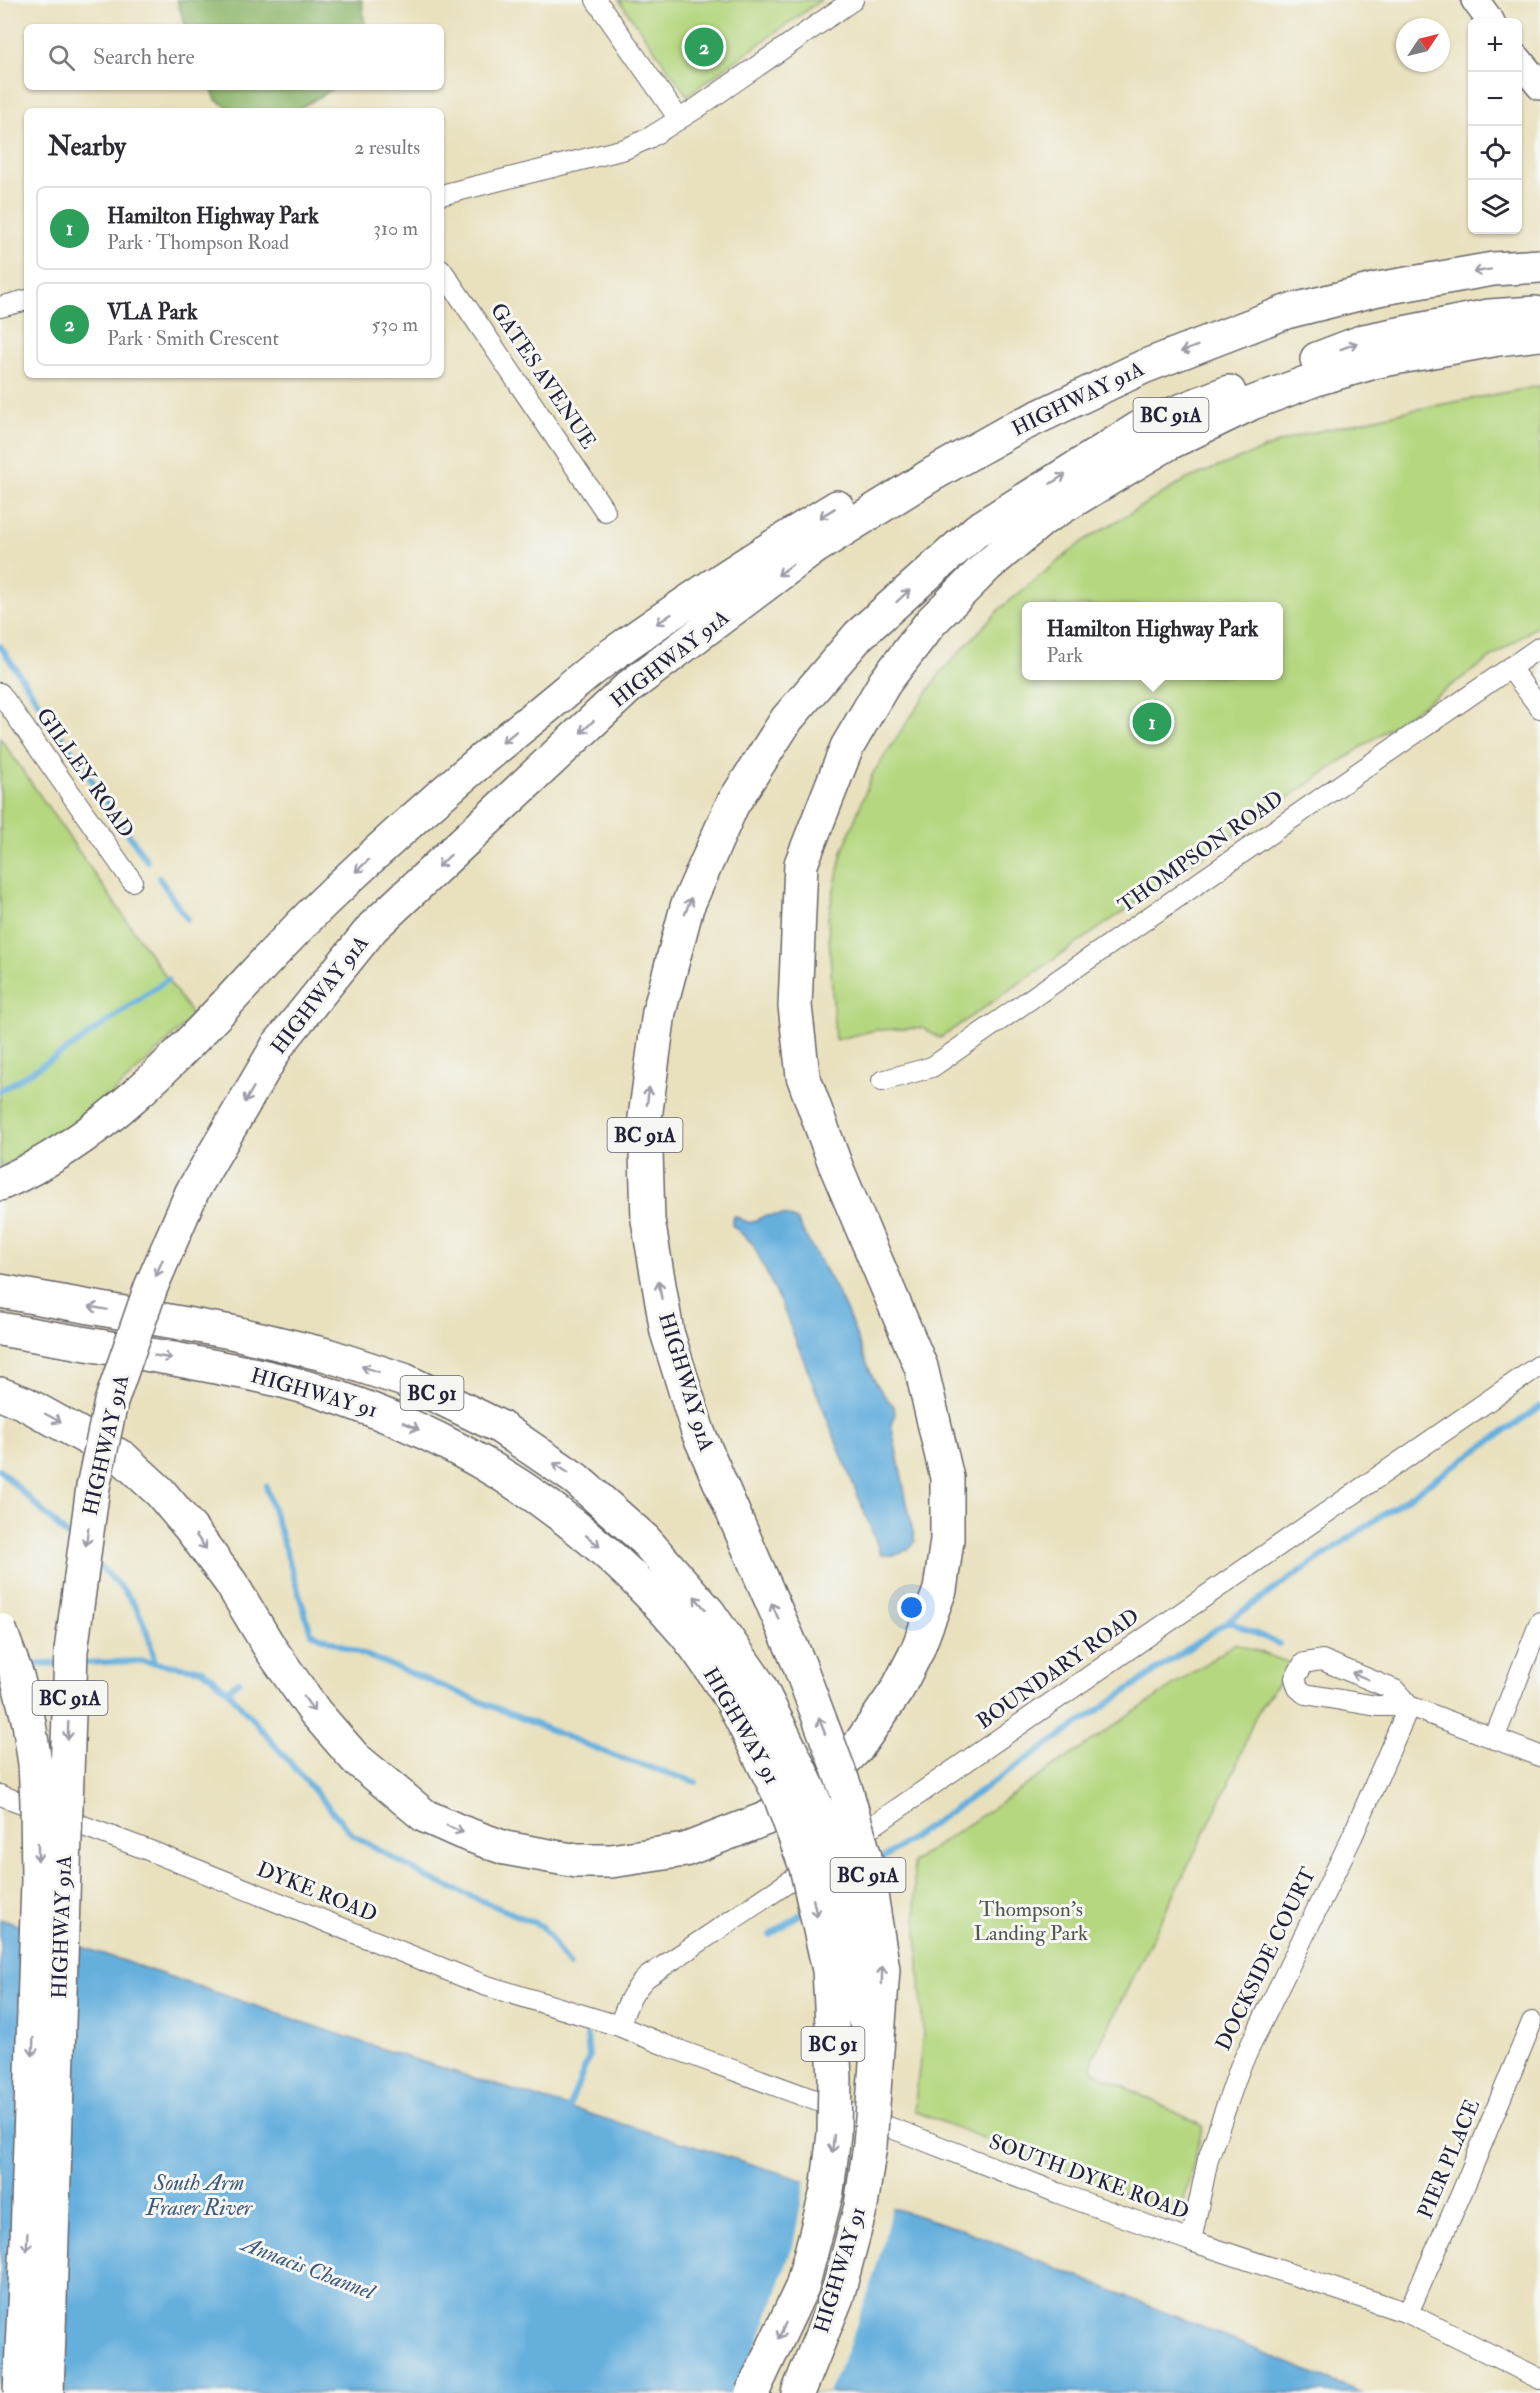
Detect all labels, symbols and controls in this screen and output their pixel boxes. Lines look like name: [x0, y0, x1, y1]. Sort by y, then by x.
north arrow: [1396, 18, 1450, 72]
map controls: [1468, 18, 1522, 234]
button: +: [1468, 18, 1522, 72]
search box: [24, 24, 444, 90]
pin: 2: [684, 24, 724, 70]
icon: search: [45, 41, 78, 74]
text: Search here: [93, 43, 195, 71]
button: −: [1468, 72, 1522, 126]
button: locate: [1468, 126, 1522, 180]
text: Nearby: [48, 131, 126, 163]
text: 2 results: [354, 135, 420, 160]
button: layers: [1468, 180, 1522, 234]
text: Hamilton Highway Park: [107, 202, 319, 230]
text: 1: [66, 216, 73, 241]
text: 310 m: [373, 216, 418, 241]
text: Park · Thompson Road: [107, 230, 289, 255]
one-way arrow: [1472, 266, 1492, 277]
text: VLA Park: [107, 298, 198, 326]
street label: GATES AVENUE: [484, 298, 602, 454]
text: 2: [64, 312, 75, 337]
text: 530 m: [372, 312, 418, 337]
text: Park · Smith Crescent: [107, 326, 279, 351]
one-way arrow: [1339, 340, 1357, 351]
one-way arrow: [1180, 344, 1199, 355]
street label: HIGHWAY 91A: [1008, 355, 1148, 443]
road number: BC 91A: [1134, 398, 1208, 432]
one-way arrow: [1049, 473, 1066, 485]
one-way arrow: [819, 507, 836, 519]
one-way arrow: [777, 563, 793, 576]
one-way arrow: [895, 589, 910, 603]
popup: [1022, 602, 1283, 680]
street label: HIGHWAY 91A: [605, 604, 735, 714]
one-way arrow: [656, 613, 672, 625]
text: Hamilton Highway Park: [1047, 615, 1258, 643]
text: Park: [1047, 643, 1083, 668]
pin: 1: [1132, 700, 1172, 744]
street label: GILLEY ROAD: [30, 703, 140, 843]
one-way arrow: [579, 720, 594, 735]
one-way arrow: [501, 730, 517, 743]
street label: THOMPSON ROAD: [1113, 785, 1289, 919]
one-way arrow: [437, 853, 452, 868]
one-way arrow: [355, 859, 370, 873]
one-way arrow: [683, 897, 694, 916]
street label: HIGHWAY 91A: [265, 930, 375, 1060]
one-way arrow: [242, 1087, 254, 1104]
one-way arrow: [642, 1087, 653, 1107]
road number: BC 91A: [608, 1118, 682, 1152]
one-way arrow: [153, 1259, 164, 1277]
one-way arrow: [654, 1281, 665, 1300]
one-way arrow: [88, 1302, 108, 1313]
street label: HIGHWAY 91A: [652, 1309, 720, 1455]
one-way arrow: [153, 1352, 172, 1363]
street label: HIGHWAY 91: [248, 1362, 380, 1424]
one-way arrow: [361, 1362, 380, 1373]
street label: HIGHWAY 91A: [77, 1372, 135, 1518]
road number: BC 91: [400, 1376, 464, 1410]
one-way arrow: [44, 1412, 61, 1424]
one-way arrow: [401, 1420, 419, 1432]
one-way arrow: [553, 1462, 569, 1474]
one-way arrow: [81, 1526, 92, 1546]
one-way arrow: [194, 1534, 207, 1550]
one-way arrow: [584, 1534, 600, 1547]
your location: [897, 1593, 926, 1622]
one-way arrow: [693, 1596, 707, 1611]
one-way arrow: [769, 1602, 780, 1620]
street label: BOUNDARY ROAD: [971, 1603, 1145, 1735]
street label: HIGHWAY 91: [697, 1663, 785, 1789]
one-way arrow: [1352, 1670, 1370, 1681]
road number: BC 91A: [32, 1681, 107, 1715]
one-way arrow: [303, 1695, 315, 1711]
one-way arrow: [816, 1717, 827, 1736]
one-way arrow: [63, 1720, 74, 1740]
one-way arrow: [446, 1824, 464, 1835]
one-way arrow: [32, 1841, 44, 1861]
street label: HIGHWAY 91A: [46, 1855, 78, 1999]
street label: DYKE ROAD: [253, 1856, 381, 1928]
road number: BC 91A: [830, 1858, 906, 1892]
street label: DOCKSIDE COURT: [1210, 1863, 1322, 2055]
park label: Thompson's Landing Park: [974, 1896, 1088, 1947]
one-way arrow: [810, 1898, 821, 1918]
one-way arrow: [877, 1966, 888, 1986]
road number: BC 91: [802, 2027, 864, 2061]
one-way arrow: [28, 2036, 39, 2056]
street label: PIER PLACE: [1412, 2095, 1486, 2223]
street label: SOUTH DYKE ROAD: [985, 2128, 1193, 2226]
one-way arrow: [827, 2133, 838, 2153]
water label: South Arm Fraser River: [145, 2169, 254, 2222]
street label: HIGHWAY 91: [808, 2204, 872, 2336]
water label: Annacis Channel: [236, 2229, 380, 2307]
one-way arrow: [22, 2231, 33, 2251]
one-way arrow: [776, 2321, 787, 2339]

